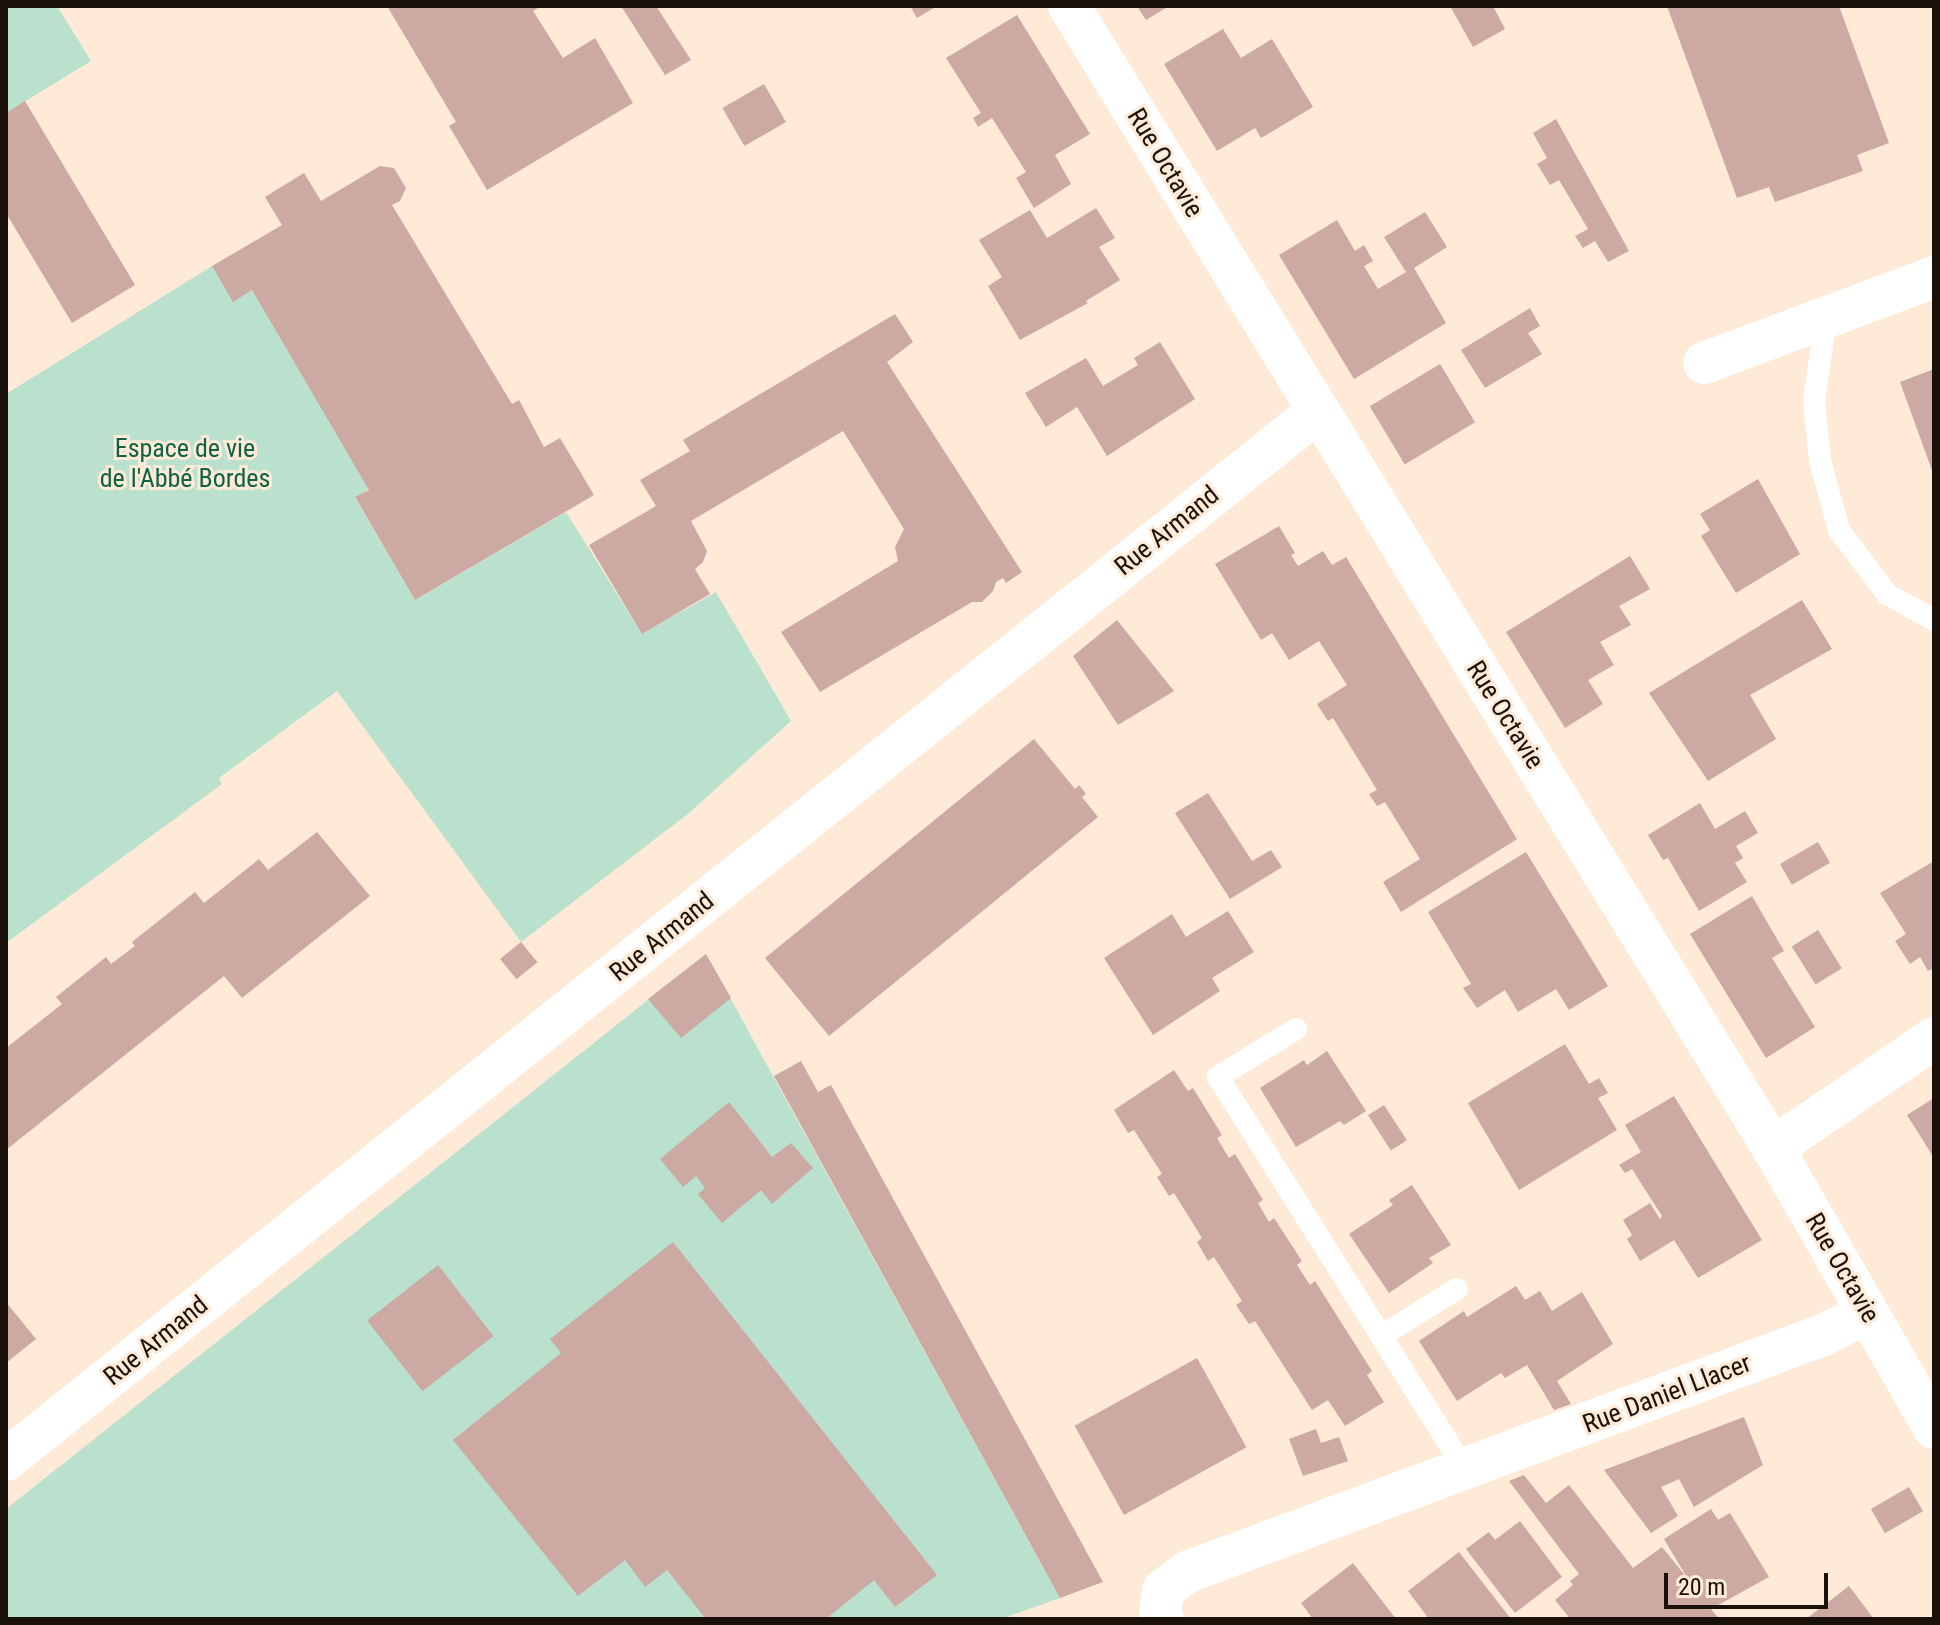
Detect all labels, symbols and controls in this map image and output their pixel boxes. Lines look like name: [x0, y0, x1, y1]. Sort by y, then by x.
street label: Rue Octavie: [1120, 103, 1210, 223]
park label: Espace de vie de l'Abbé Bordes: [100, 433, 270, 494]
street label: Rue Armand: [1109, 480, 1225, 582]
street label: Rue Octavie: [1460, 655, 1550, 775]
street label: Rue Armand: [604, 886, 720, 988]
street label: Rue Octavie: [1798, 1208, 1886, 1328]
street label: Rue Armand: [98, 1290, 214, 1392]
street label: Rue Daniel Llacer: [1579, 1348, 1755, 1440]
scale bar: [1668, 1557, 1832, 1607]
text: 20 m: [1678, 1573, 1725, 1601]

